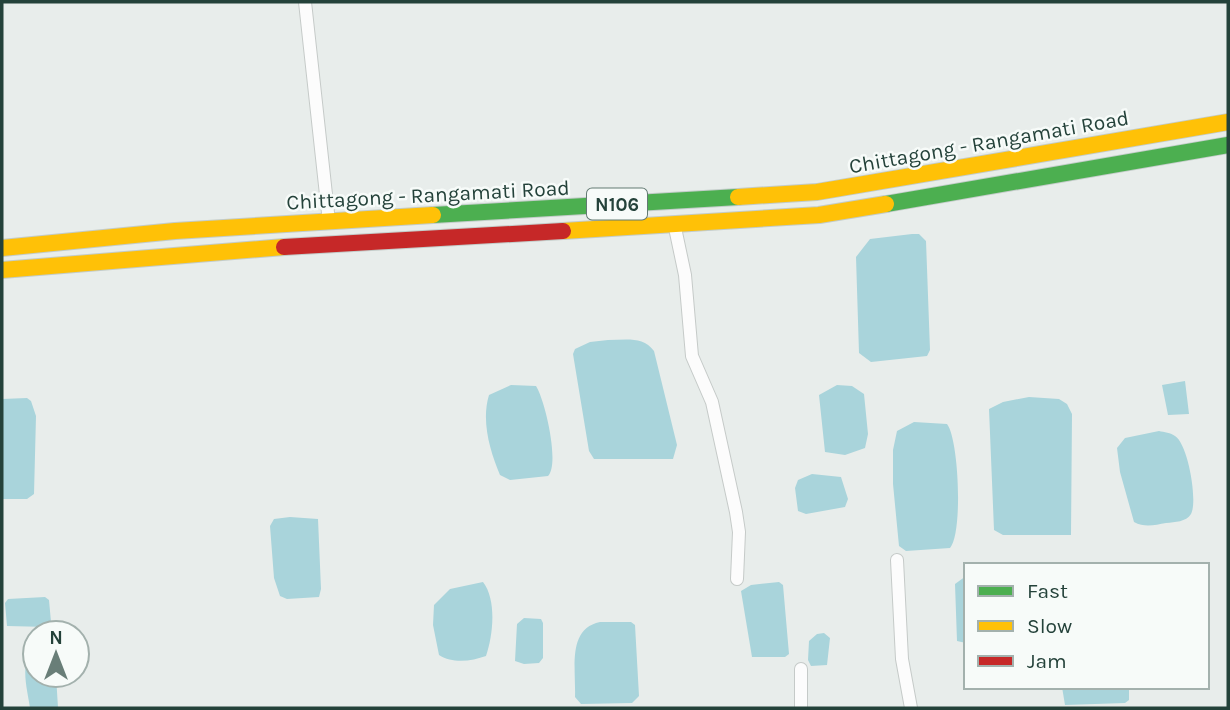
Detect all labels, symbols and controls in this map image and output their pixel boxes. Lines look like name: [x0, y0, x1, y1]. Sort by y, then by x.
street label: Chittagong - Rangamati Road: [847, 106, 1131, 178]
street label: Chittagong - Rangamati Road: [286, 176, 570, 214]
road number: N106: [587, 188, 647, 220]
legend: [964, 563, 1209, 689]
text: Fast: [1027, 579, 1068, 603]
text: Slow: [1027, 614, 1072, 638]
north arrow: [21, 619, 91, 689]
text: N: [49, 627, 63, 649]
text: Jam: [1027, 649, 1067, 673]

